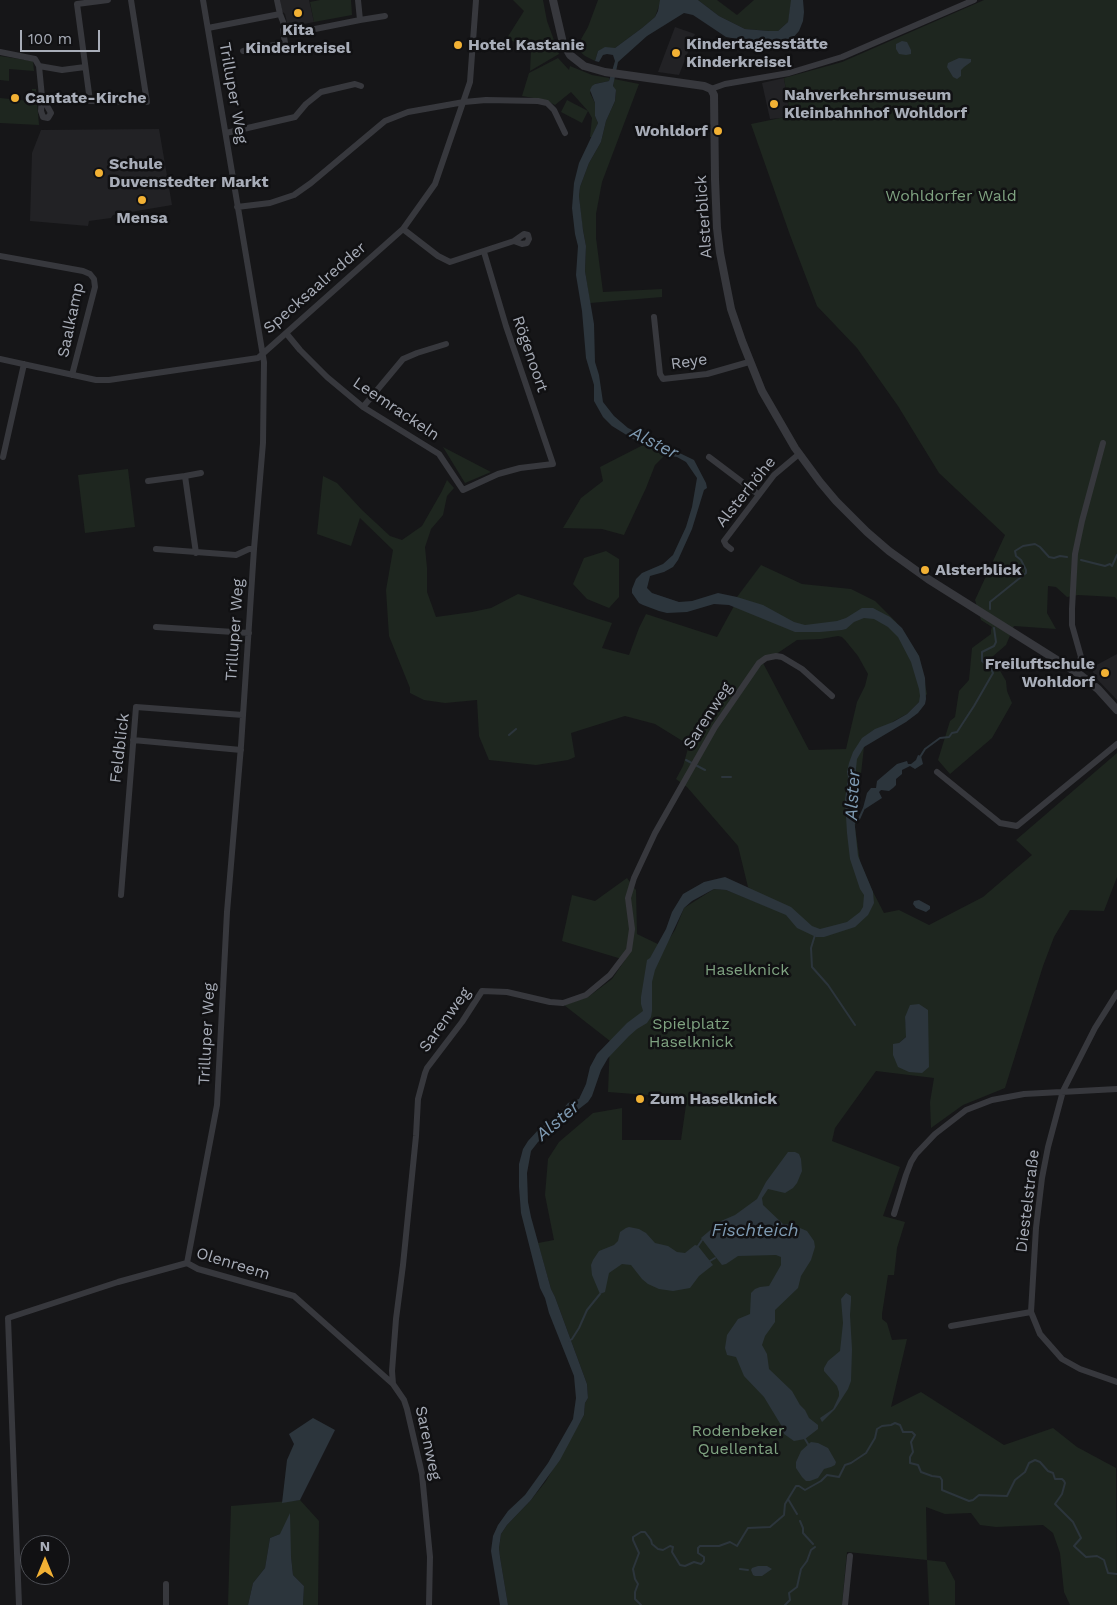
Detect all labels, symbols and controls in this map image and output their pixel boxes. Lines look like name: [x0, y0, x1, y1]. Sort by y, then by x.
marker: Kita Kinderkreisel: [292, 7, 304, 19]
scale bar: [22, 20, 102, 52]
place label: Kita Kinderkreisel: [245, 20, 351, 58]
text: 100 m: [28, 30, 72, 48]
place label: Kindertagesstätte Kinderkreisel: [686, 34, 828, 72]
place label: Hotel Kastanie: [468, 35, 584, 55]
marker: Hotel Kastanie: [452, 39, 464, 51]
street label: Trilluper Weg: [215, 41, 251, 145]
marker: Kindertagesstätte Kinderkreisel: [670, 47, 682, 59]
place label: Nahverkehrsmuseum Kleinbahnhof Wohldorf: [784, 85, 967, 123]
place label: Cantate-Kirche: [25, 88, 147, 108]
marker: Cantate-Kirche: [9, 92, 21, 104]
marker: Nahverkehrsmuseum Kleinbahnhof Wohldorf: [768, 98, 780, 110]
place label: Wohldorf: [635, 121, 708, 141]
marker: Wohldorf: [712, 125, 724, 137]
place label: Schule Duvenstedter Markt: [109, 154, 269, 192]
marker: Schule Duvenstedter Markt: [93, 167, 105, 179]
street label: Alsterblick: [692, 175, 716, 259]
park label: Wohldorfer Wald: [885, 186, 1017, 206]
marker: Mensa: [136, 194, 148, 206]
place label: Mensa: [116, 208, 168, 228]
street label: Specksaalredder: [260, 238, 370, 338]
street label: Saalkamp: [54, 281, 88, 359]
street label: Rögenoort: [508, 313, 552, 395]
street label: Reye: [669, 350, 709, 374]
street label: Leemrackeln: [349, 373, 443, 445]
water label: Alster: [627, 422, 681, 464]
street label: Alsterhöhe: [712, 453, 780, 531]
place label: Alsterblick: [935, 560, 1022, 580]
marker: Alsterblick: [919, 564, 931, 576]
street label: Trilluper Weg: [222, 578, 248, 682]
place label: Freiluftschule Wohldorf: [985, 654, 1095, 692]
marker: Freiluftschule Wohldorf: [1099, 667, 1111, 679]
street label: Sarenweg: [679, 679, 737, 753]
street label: Feldblick: [106, 712, 134, 784]
water label: Alster: [841, 769, 865, 821]
park label: Haselknick: [705, 960, 789, 980]
street label: Trilluper Weg: [195, 982, 219, 1086]
street label: Sarenweg: [415, 984, 475, 1056]
park label: Spielplatz Haselknick: [649, 1014, 733, 1052]
place label: Zum Haselknick: [650, 1089, 777, 1109]
marker: Zum Haselknick: [634, 1093, 646, 1105]
water label: Alster: [532, 1096, 584, 1146]
street label: Diestelstraße: [1012, 1148, 1044, 1254]
water label: Fischteich: [711, 1220, 799, 1242]
street label: Olenreem: [194, 1244, 272, 1284]
street label: Sarenweg: [411, 1404, 445, 1482]
park label: Rodenbeker Quellental: [692, 1421, 784, 1459]
north arrow: [20, 1535, 70, 1585]
text: N: [40, 1538, 50, 1554]

